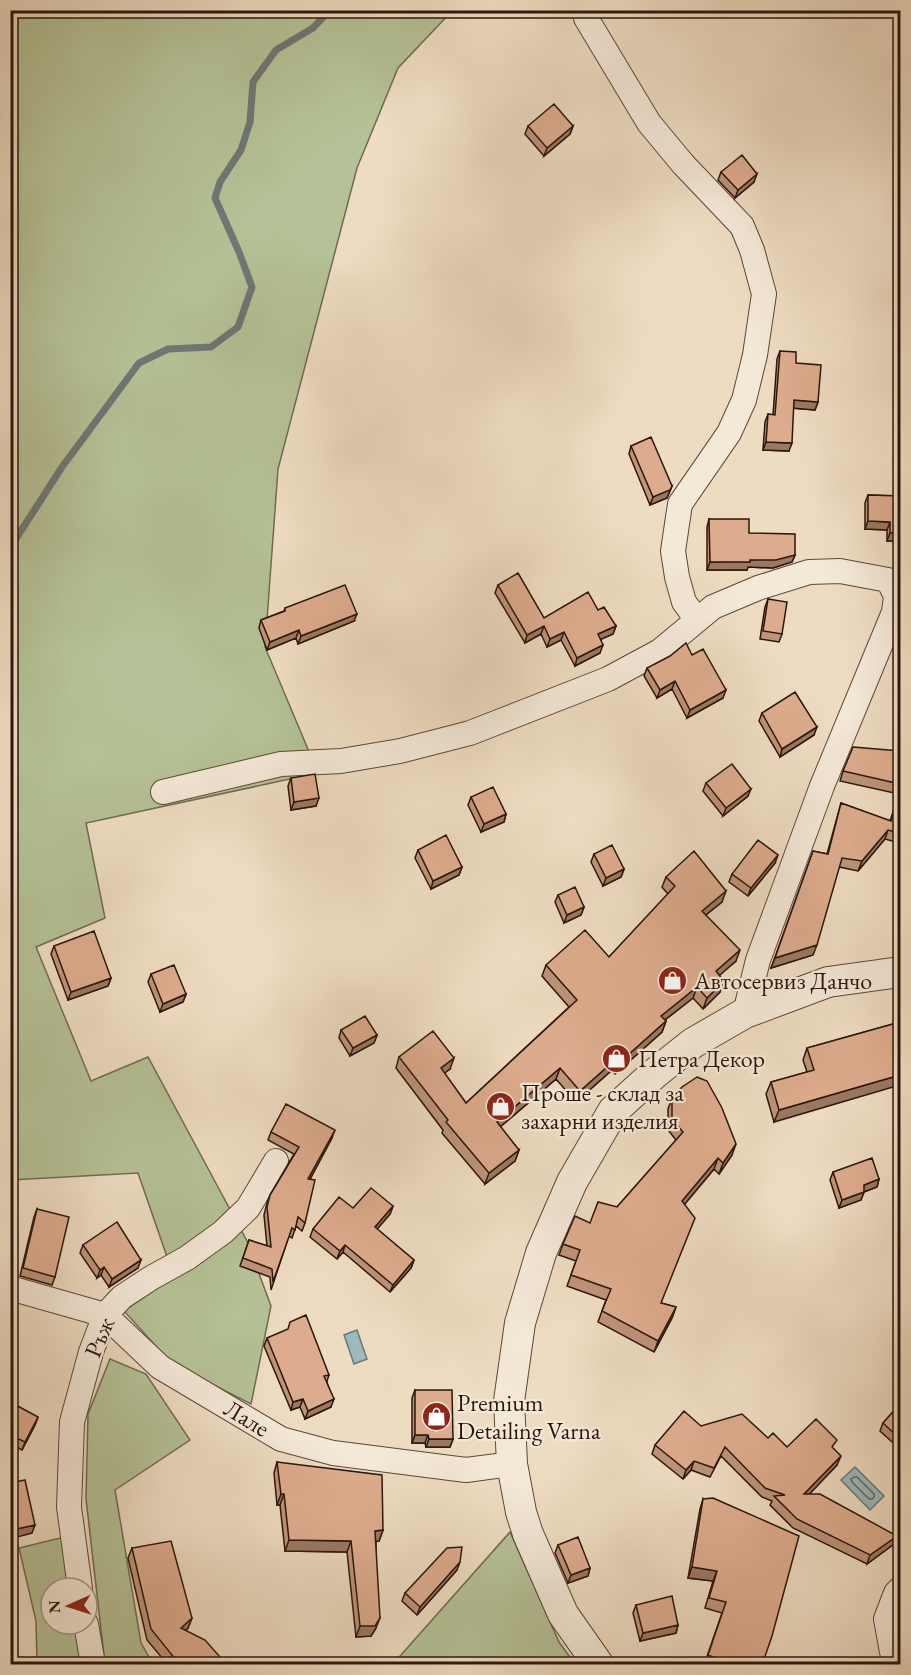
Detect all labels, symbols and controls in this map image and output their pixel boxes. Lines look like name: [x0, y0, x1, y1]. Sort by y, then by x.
shop icon: Автосервиз Данчо: [657, 964, 689, 996]
place label: Автосервиз Данчо: [693, 965, 872, 996]
shop icon: Петра Декор: [601, 1042, 633, 1074]
place label: Петра Декор: [638, 1043, 765, 1074]
place label: Проше - склад за захарни изделия: [521, 1077, 684, 1136]
shop icon: Проше - склад за захарни изделия: [484, 1090, 516, 1122]
street label: Ръж: [77, 1312, 121, 1362]
place label: Premium Detailing Varna: [457, 1387, 601, 1446]
street label: Лале: [219, 1392, 275, 1444]
shop icon: Premium Detailing Varna: [420, 1400, 452, 1432]
north arrow: [39, 1576, 99, 1636]
text: N: [44, 1600, 65, 1614]

